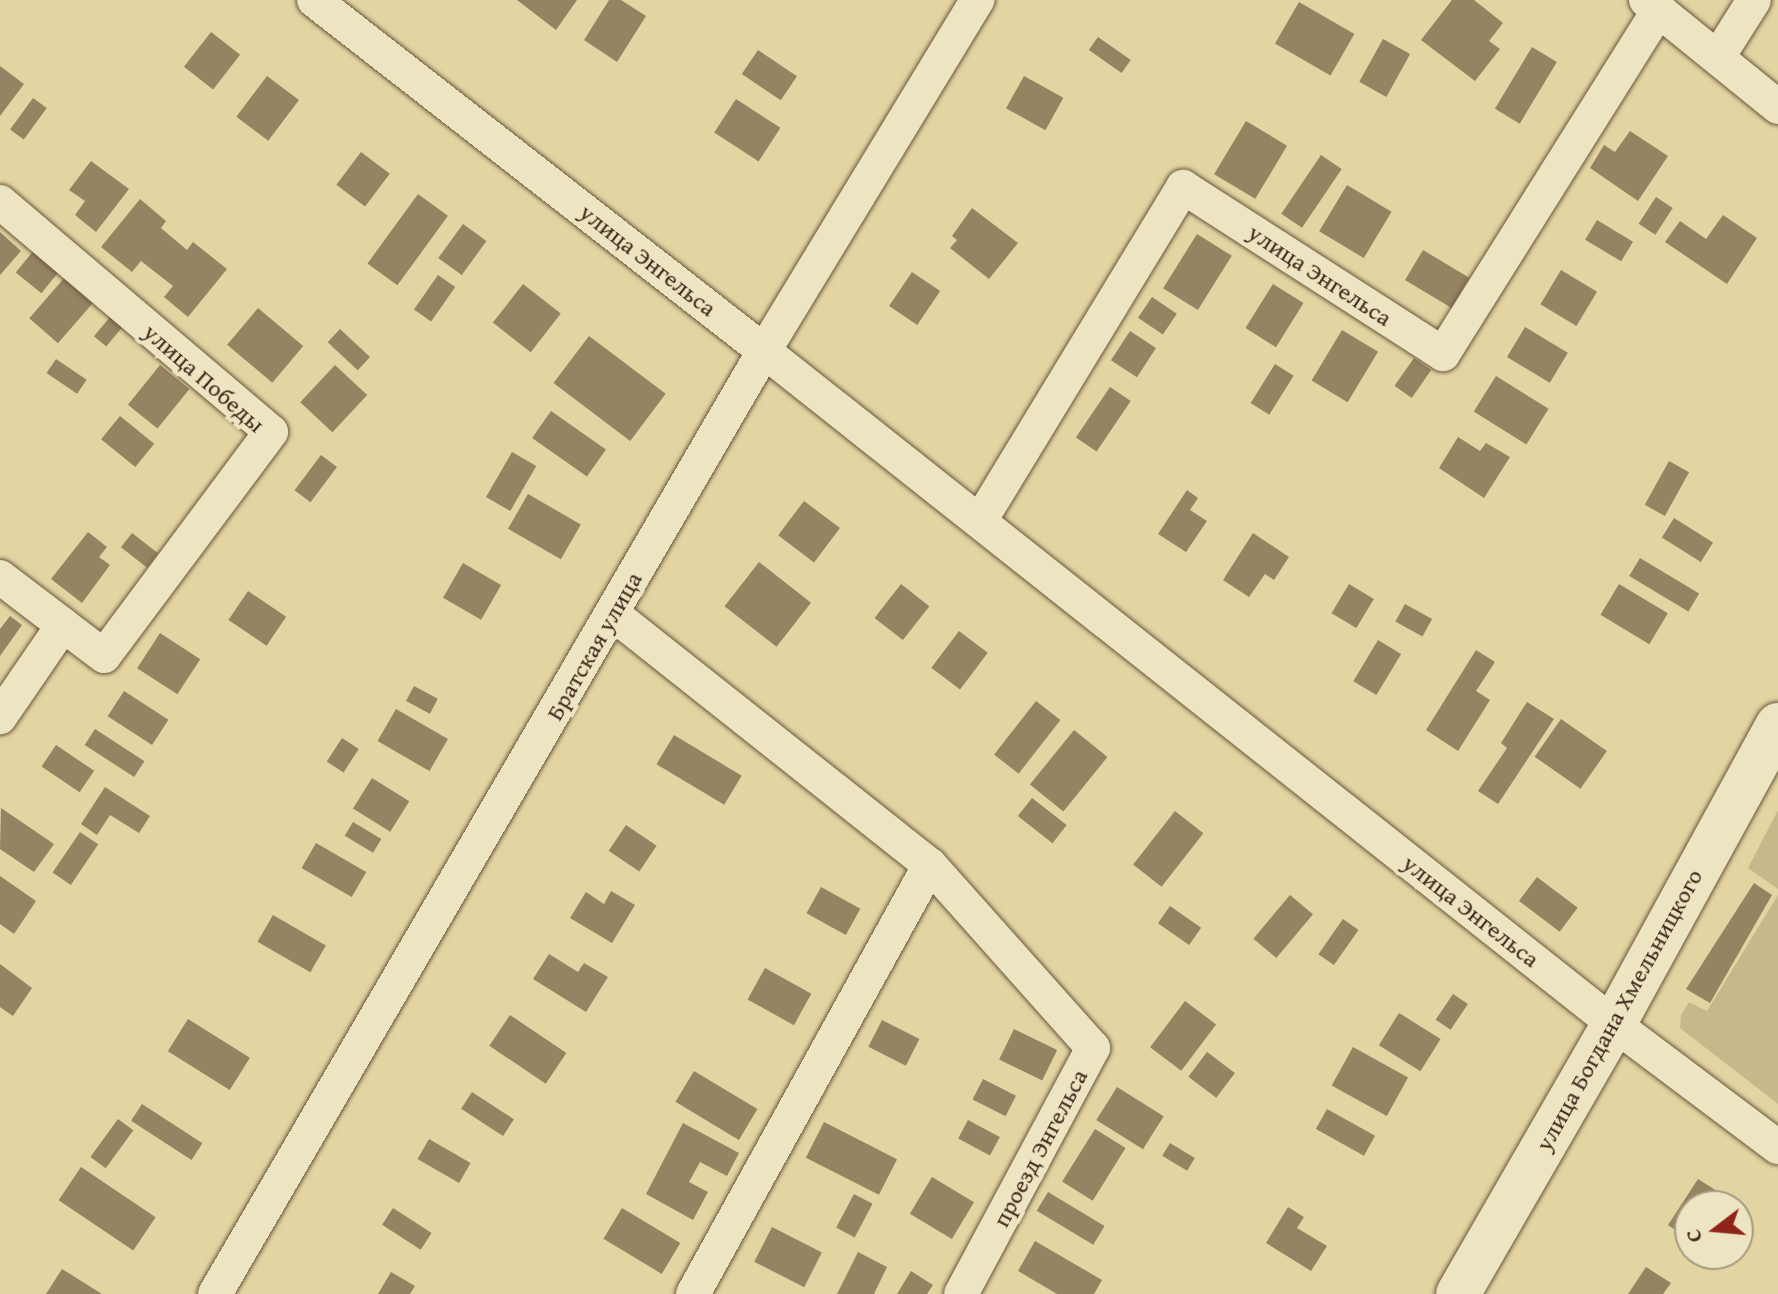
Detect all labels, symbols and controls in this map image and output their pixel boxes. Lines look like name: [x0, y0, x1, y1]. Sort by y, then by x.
street label: улица Энгельса: [574, 198, 722, 322]
street label: улица Энгельса: [1243, 218, 1397, 332]
street label: улица Победы: [138, 318, 270, 438]
street label: Братская улица: [540, 567, 648, 725]
street label: улица Энгельса: [1397, 849, 1545, 973]
street label: улица Богдана Хмельницкого: [1529, 864, 1709, 1156]
street label: проезд Энгельса: [986, 1064, 1094, 1232]
north arrow: [1674, 1190, 1754, 1270]
text: С: [1676, 1226, 1710, 1246]

